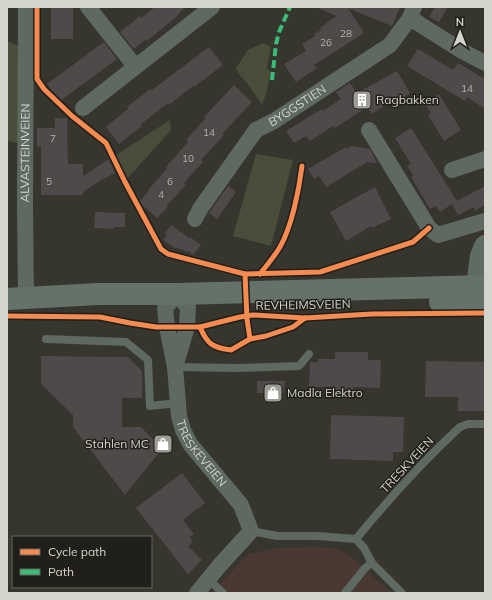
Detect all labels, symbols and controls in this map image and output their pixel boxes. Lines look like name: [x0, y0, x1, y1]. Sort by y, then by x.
north arrow: [440, 12, 480, 52]
text: N: [456, 15, 464, 29]
house number: 28: [340, 27, 352, 40]
house number: 26: [320, 36, 332, 49]
street label: BYGGSTIEN: [266, 81, 329, 130]
house number: 14: [461, 82, 473, 95]
building icon: Ragbakken: [351, 89, 373, 111]
place label: Ragbakken: [376, 92, 439, 107]
street label: ALVASTEINVEIEN: [17, 103, 33, 203]
house number: 14: [203, 126, 215, 139]
house number: 7: [50, 132, 56, 145]
house number: 10: [182, 152, 194, 165]
house number: 5: [46, 175, 52, 188]
house number: 6: [167, 175, 173, 188]
house number: 4: [158, 188, 164, 201]
street label: REVHEIMSVEIEN: [255, 296, 351, 313]
shop icon: Madla Elektro: [262, 382, 284, 404]
place label: Madla Elektro: [287, 385, 363, 400]
street label: TRESKEVEIEN: [173, 418, 230, 489]
shop icon: Stahlen MC: [152, 433, 174, 455]
street label: TRESKVEIEN: [377, 433, 437, 496]
place label: Stahlen MC: [85, 436, 149, 451]
legend: [12, 536, 152, 588]
text: Cycle path: [48, 544, 106, 559]
text: Path: [48, 564, 74, 579]

